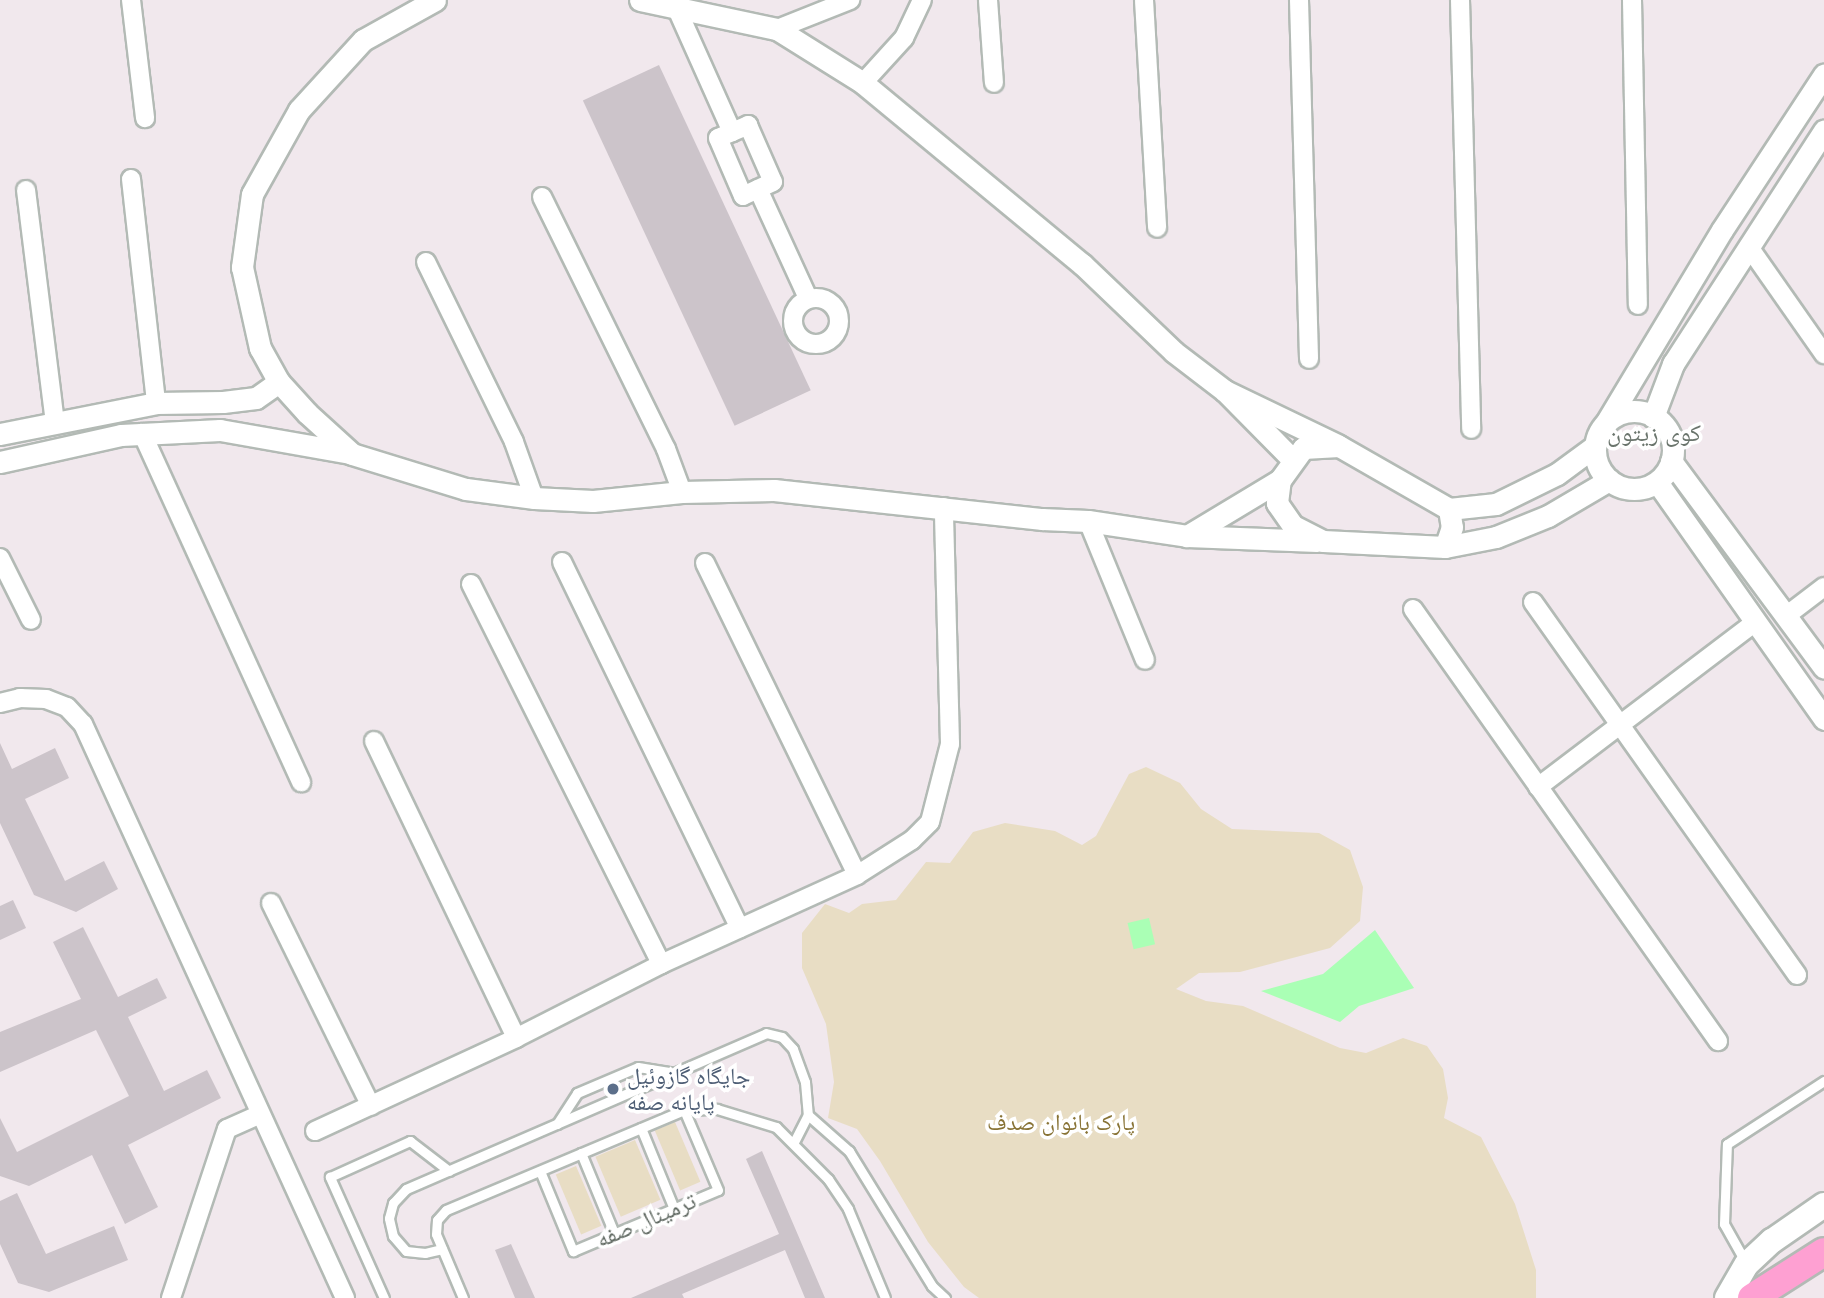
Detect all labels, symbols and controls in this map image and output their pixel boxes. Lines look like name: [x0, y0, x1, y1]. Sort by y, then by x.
district label: کوی زیتون: [1607, 420, 1701, 448]
place label: جایگاه گازوئیل پایانه صفه: [627, 1062, 750, 1116]
marker: جایگاه گازوئیل پایانه صفه: [605, 1081, 621, 1097]
park label: پارک بانوان صدف: [987, 1108, 1135, 1136]
street label: ترمینال صفه: [592, 1187, 700, 1253]

